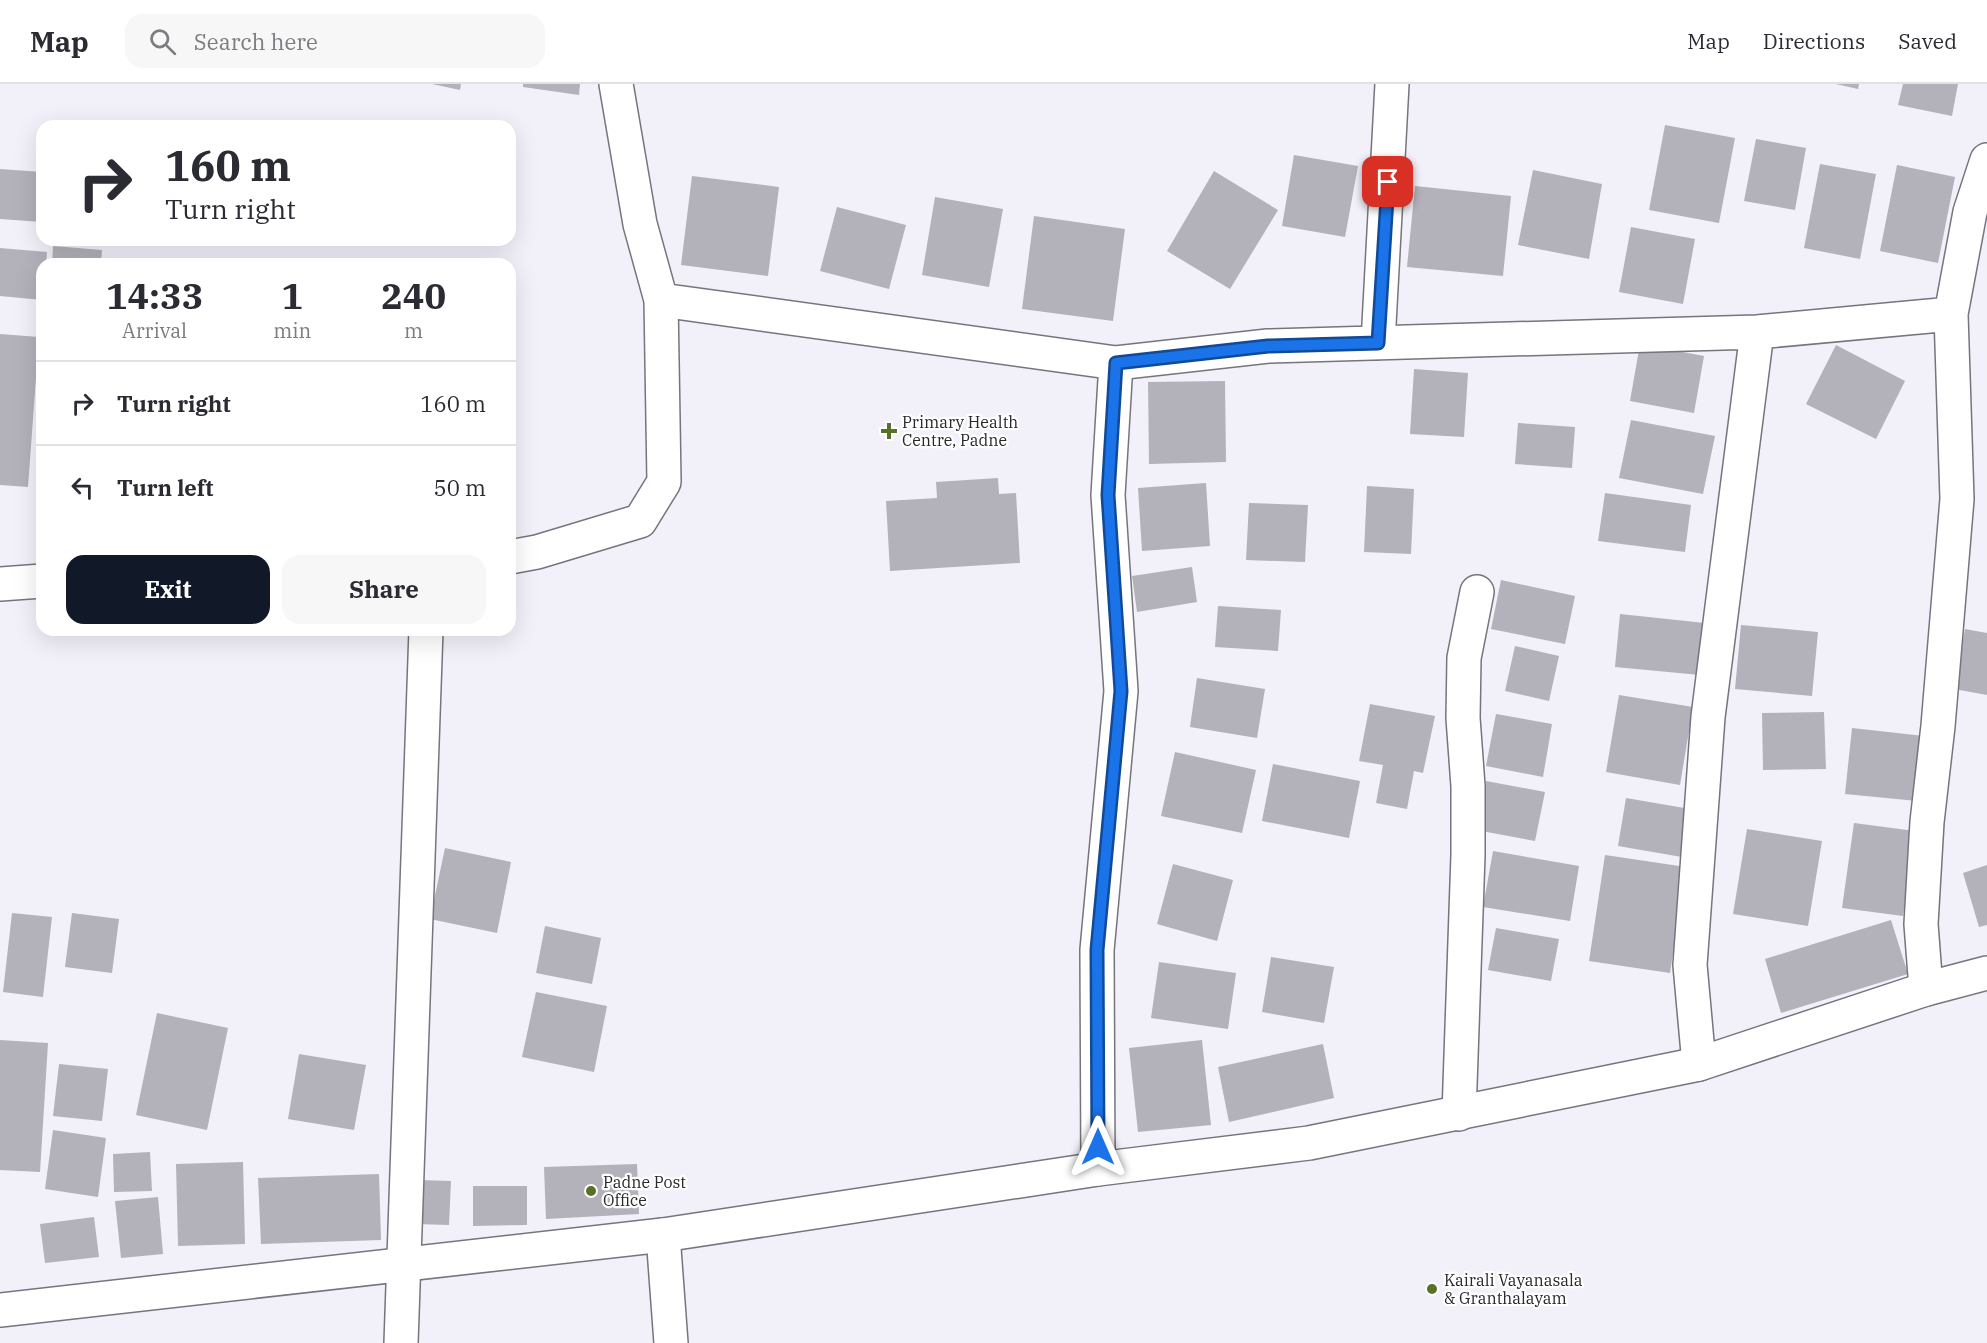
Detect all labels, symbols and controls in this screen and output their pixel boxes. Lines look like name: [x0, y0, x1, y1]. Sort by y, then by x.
search box: [125, 14, 545, 68]
text: Map: [30, 23, 89, 60]
icon: search: [146, 25, 179, 58]
text: Search here: [194, 27, 318, 56]
text: Map: [1687, 27, 1730, 55]
text: Directions: [1763, 27, 1865, 55]
text: Saved: [1898, 27, 1957, 55]
text: 160 m: [165, 138, 291, 193]
icon: right: [66, 144, 144, 222]
pin: [1362, 156, 1413, 207]
icon: arrive: [1371, 165, 1404, 198]
text: Turn right: [165, 191, 296, 226]
text: 14:33: [106, 272, 203, 319]
text: 1: [281, 272, 303, 319]
text: 240: [381, 272, 446, 319]
text: Arrival: [122, 317, 187, 344]
text: min: [273, 317, 311, 344]
text: m: [404, 317, 423, 344]
icon: right: [66, 387, 99, 420]
text: Turn right: [117, 389, 231, 418]
text: 160 m: [420, 389, 486, 418]
place label: Primary Health Centre, Padne: [902, 412, 1018, 450]
marker: Primary Health Centre, Padne: [880, 422, 898, 440]
icon: left: [66, 471, 99, 504]
text: Turn left: [117, 473, 213, 502]
text: 50 m: [434, 473, 486, 502]
button: Exit: [66, 555, 270, 624]
button: Share: [282, 555, 486, 624]
position arrow: [1066, 1115, 1130, 1179]
place label: Padne Post Office: [603, 1172, 686, 1210]
marker: Padne Post Office: [584, 1184, 598, 1198]
place label: Kairali Vayanasala & Granthalayam: [1444, 1270, 1583, 1308]
marker: Kairali Vayanasala & Granthalayam: [1425, 1282, 1439, 1296]

